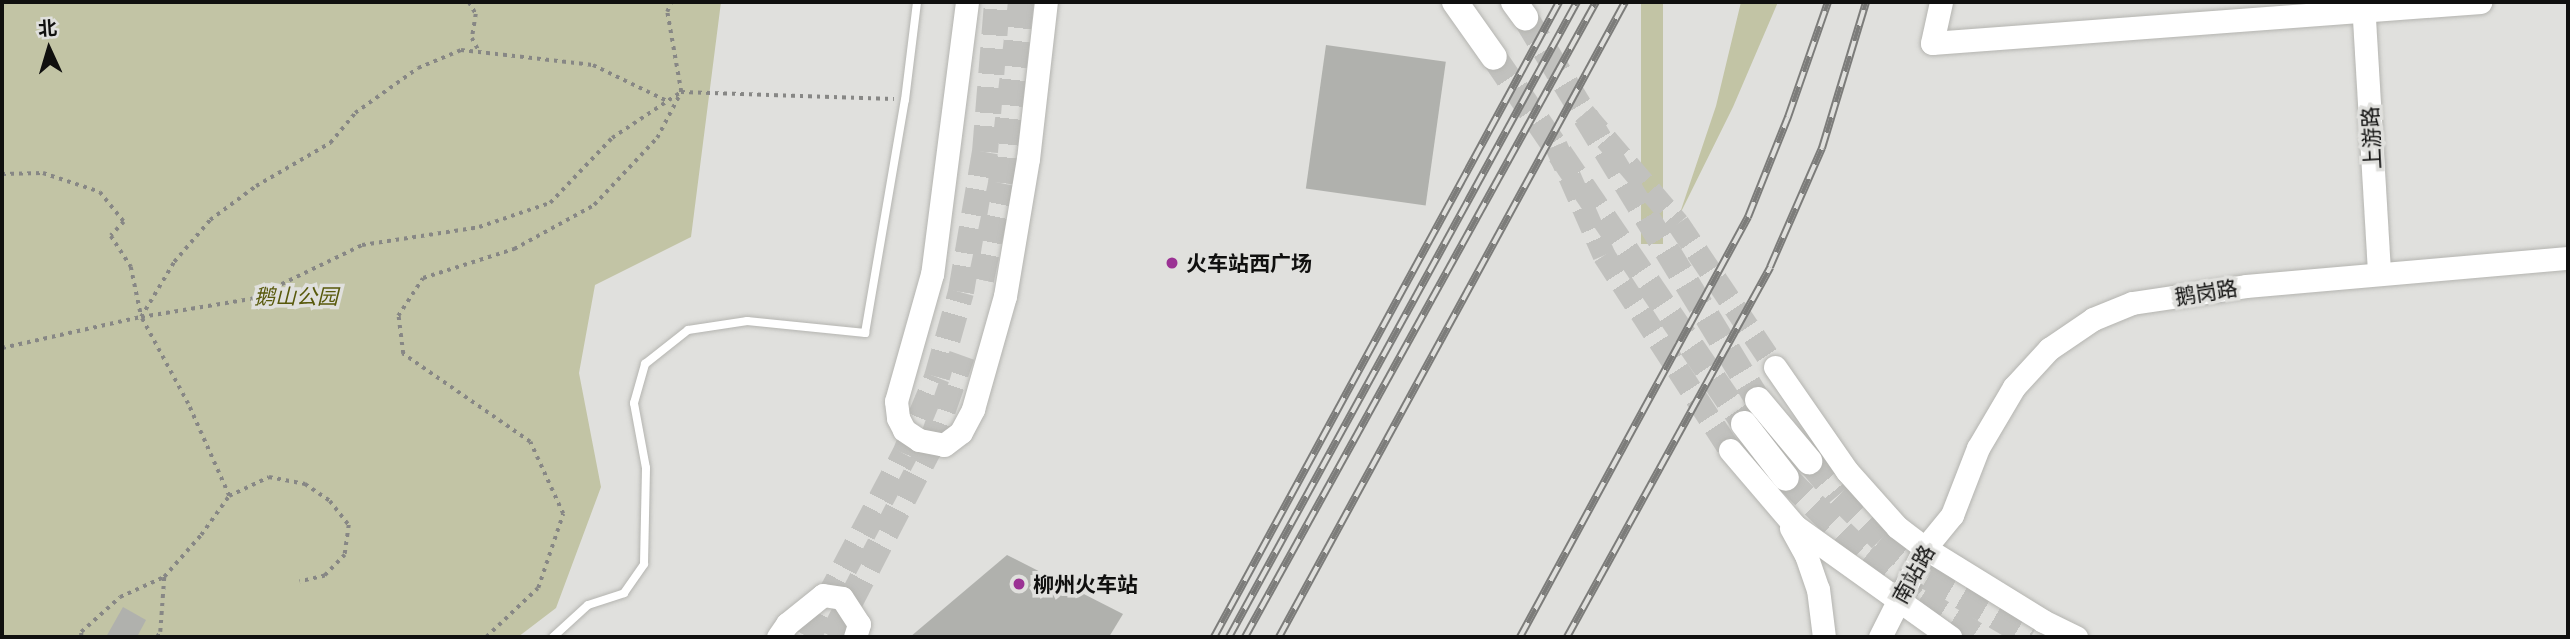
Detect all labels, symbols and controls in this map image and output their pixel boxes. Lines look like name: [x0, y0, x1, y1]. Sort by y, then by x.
north arrow: [14, 14, 84, 84]
text: 北: [37, 14, 58, 42]
street label: 上游路: [2357, 106, 2385, 170]
place label: 火车站西广场: [1186, 250, 1312, 276]
marker: 火车站西广场: [1164, 255, 1180, 271]
street label: 鹅岗路: [2173, 275, 2239, 309]
park label: 鹅山公园: [254, 283, 338, 309]
street label: 南站路: [1887, 540, 1939, 608]
place label: 柳州火车站: [1033, 571, 1138, 597]
marker: 柳州火车站: [1011, 576, 1027, 592]

